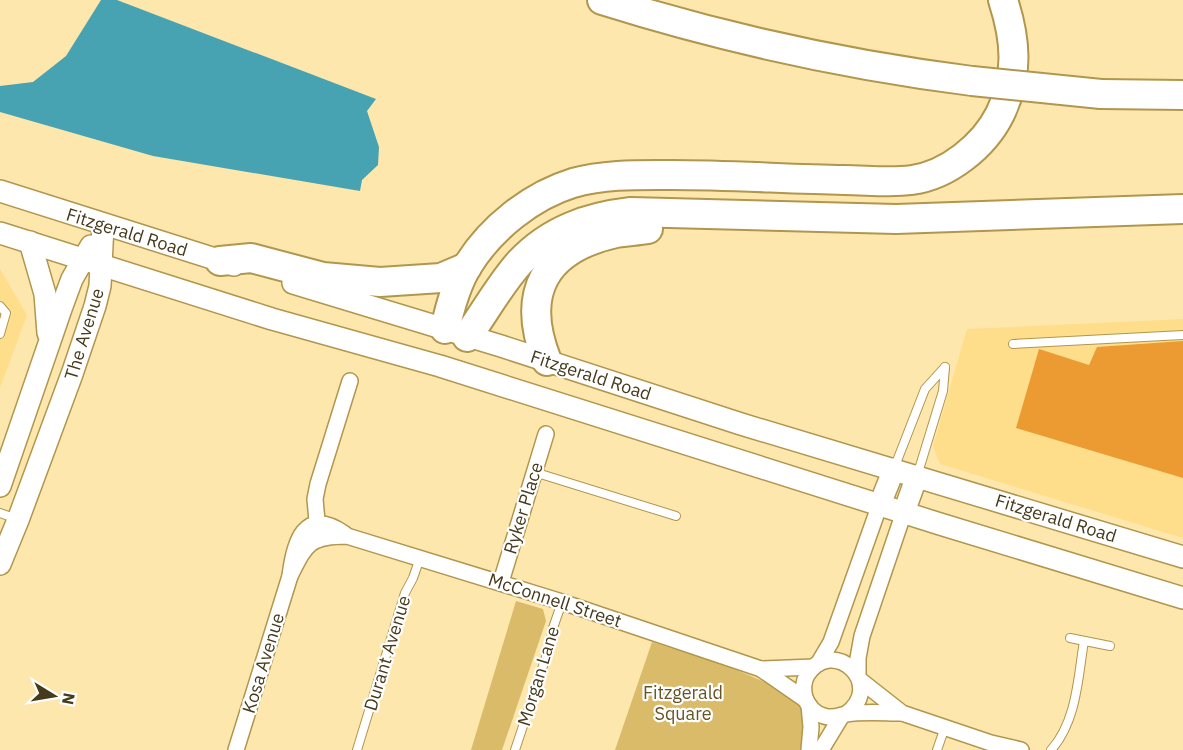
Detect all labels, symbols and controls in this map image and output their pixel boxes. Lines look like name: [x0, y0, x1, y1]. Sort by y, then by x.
street label: Fitzgerald Road: [64, 203, 190, 261]
street label: The Avenue: [59, 285, 109, 383]
street label: Fitzgerald Road: [528, 345, 654, 405]
street label: Ryker Place: [498, 459, 548, 557]
street label: Fitzgerald Road: [993, 489, 1119, 547]
street label: McConnell Street: [486, 568, 624, 632]
street label: Durant Avenue: [359, 592, 415, 713]
street label: Kosa Avenue: [237, 610, 289, 716]
street label: Morgan Lane: [512, 623, 564, 729]
north arrow: [24, 666, 84, 726]
park label: Fitzgerald Square: [643, 681, 723, 725]
text: N: [58, 691, 80, 706]

